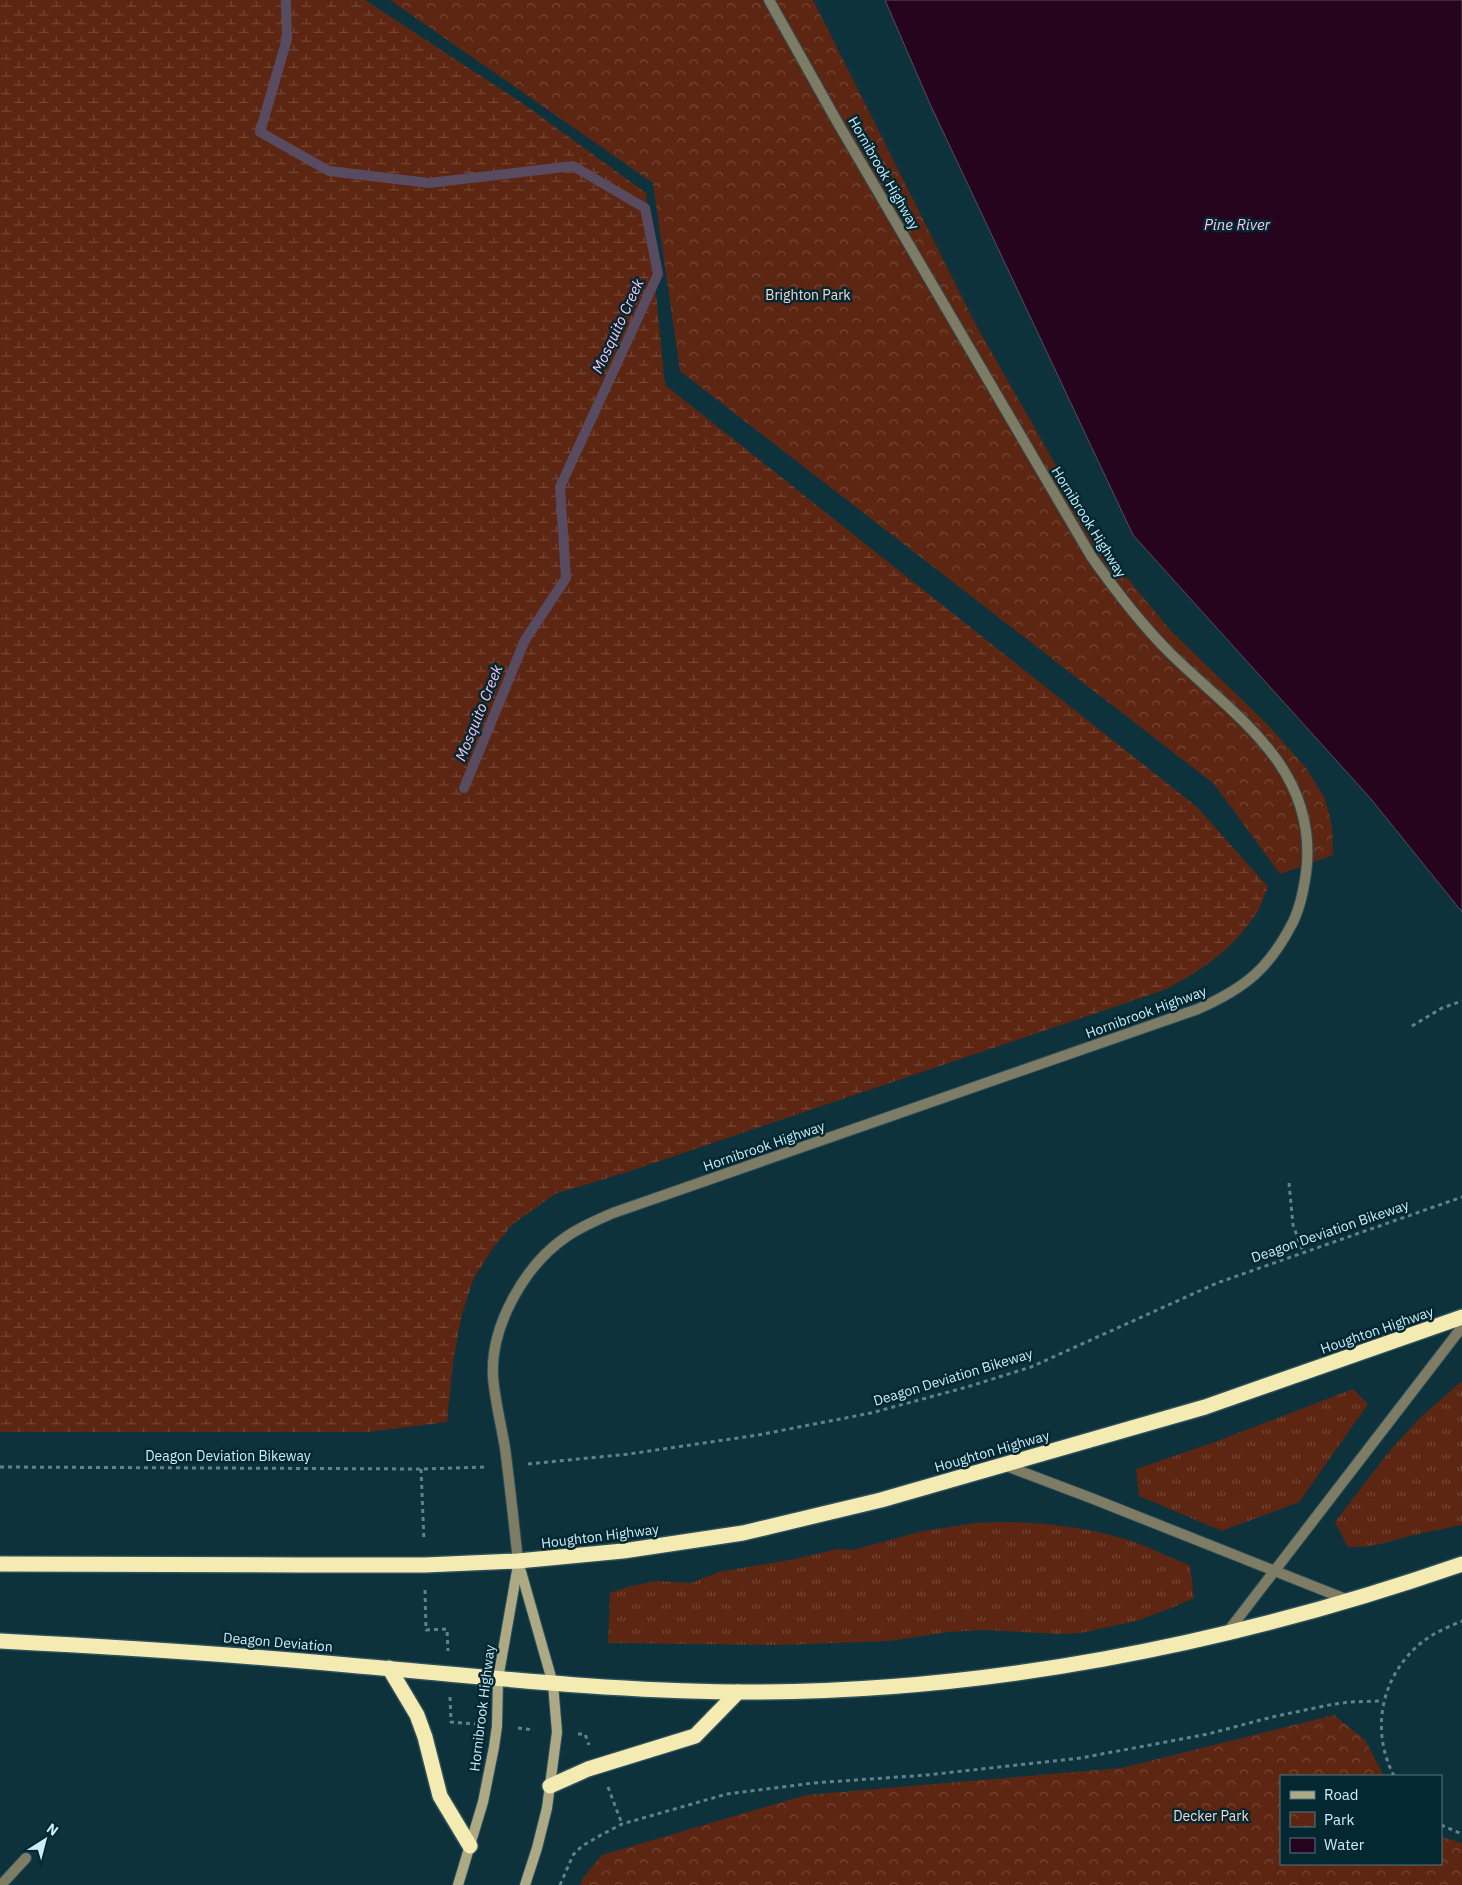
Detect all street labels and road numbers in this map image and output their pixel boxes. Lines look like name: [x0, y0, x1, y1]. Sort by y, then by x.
street label: Hornibrook Highway: [844, 113, 924, 233]
street label: Hornibrook Highway: [1048, 463, 1130, 581]
street label: Hornibrook Highway: [1083, 982, 1209, 1042]
street label: Hornibrook Highway: [701, 1117, 827, 1175]
street label: Deagon Deviation Bikeway: [1249, 1196, 1411, 1266]
street label: Houghton Highway: [1318, 1302, 1436, 1358]
street label: Deagon Deviation Bikeway: [871, 1344, 1035, 1410]
street label: Houghton Highway: [932, 1426, 1052, 1476]
street label: Deagon Deviation Bikeway: [145, 1447, 311, 1465]
street label: Houghton Highway: [540, 1520, 660, 1552]
street label: Deagon Deviation: [222, 1628, 334, 1656]
street label: Hornibrook Highway: [465, 1644, 499, 1772]

